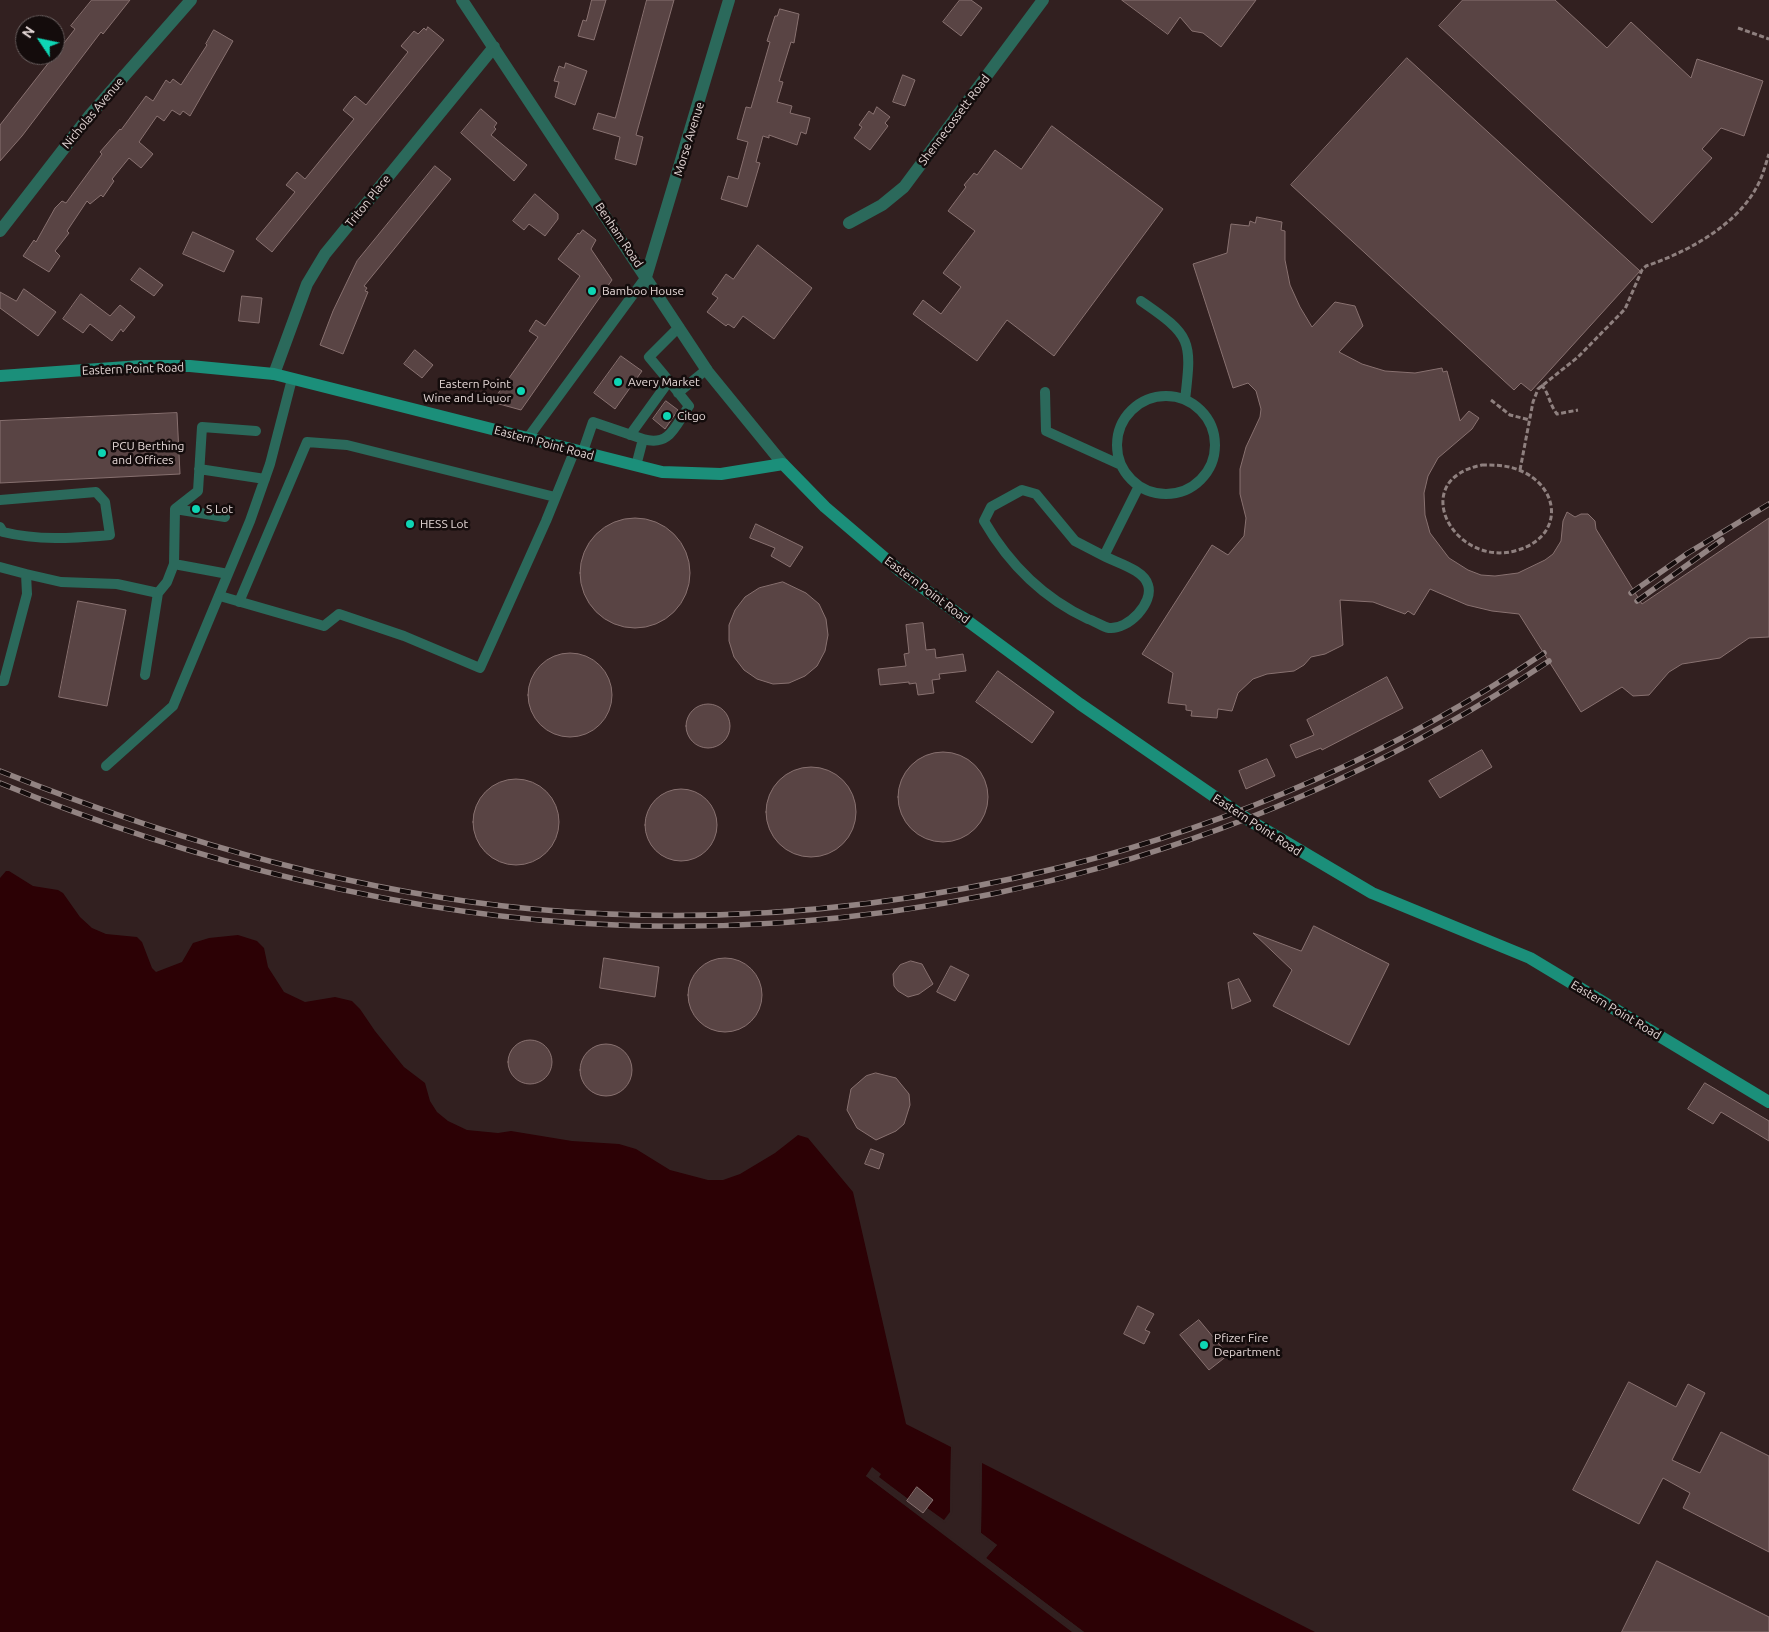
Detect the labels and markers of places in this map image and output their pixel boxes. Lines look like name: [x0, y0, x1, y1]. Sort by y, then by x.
place label: Bamboo House: [602, 284, 684, 298]
marker: Bamboo House: [586, 285, 598, 297]
place label: Avery Market: [628, 375, 700, 389]
marker: Avery Market: [612, 376, 624, 388]
place label: Eastern Point Wine and Liquor: [423, 377, 511, 405]
marker: Eastern Point Wine and Liquor: [515, 385, 527, 397]
place label: Citgo: [677, 409, 706, 423]
marker: Citgo: [661, 410, 673, 422]
place label: PCU Berthing and Offices: [112, 439, 185, 467]
marker: PCU Berthing and Offices: [96, 447, 108, 459]
place label: S Lot: [206, 502, 233, 516]
marker: S Lot: [190, 503, 202, 515]
place label: HESS Lot: [420, 517, 468, 531]
marker: HESS Lot: [404, 518, 416, 530]
place label: Pfizer Fire Department: [1214, 1331, 1280, 1359]
marker: Pfizer Fire Department: [1198, 1339, 1210, 1351]

